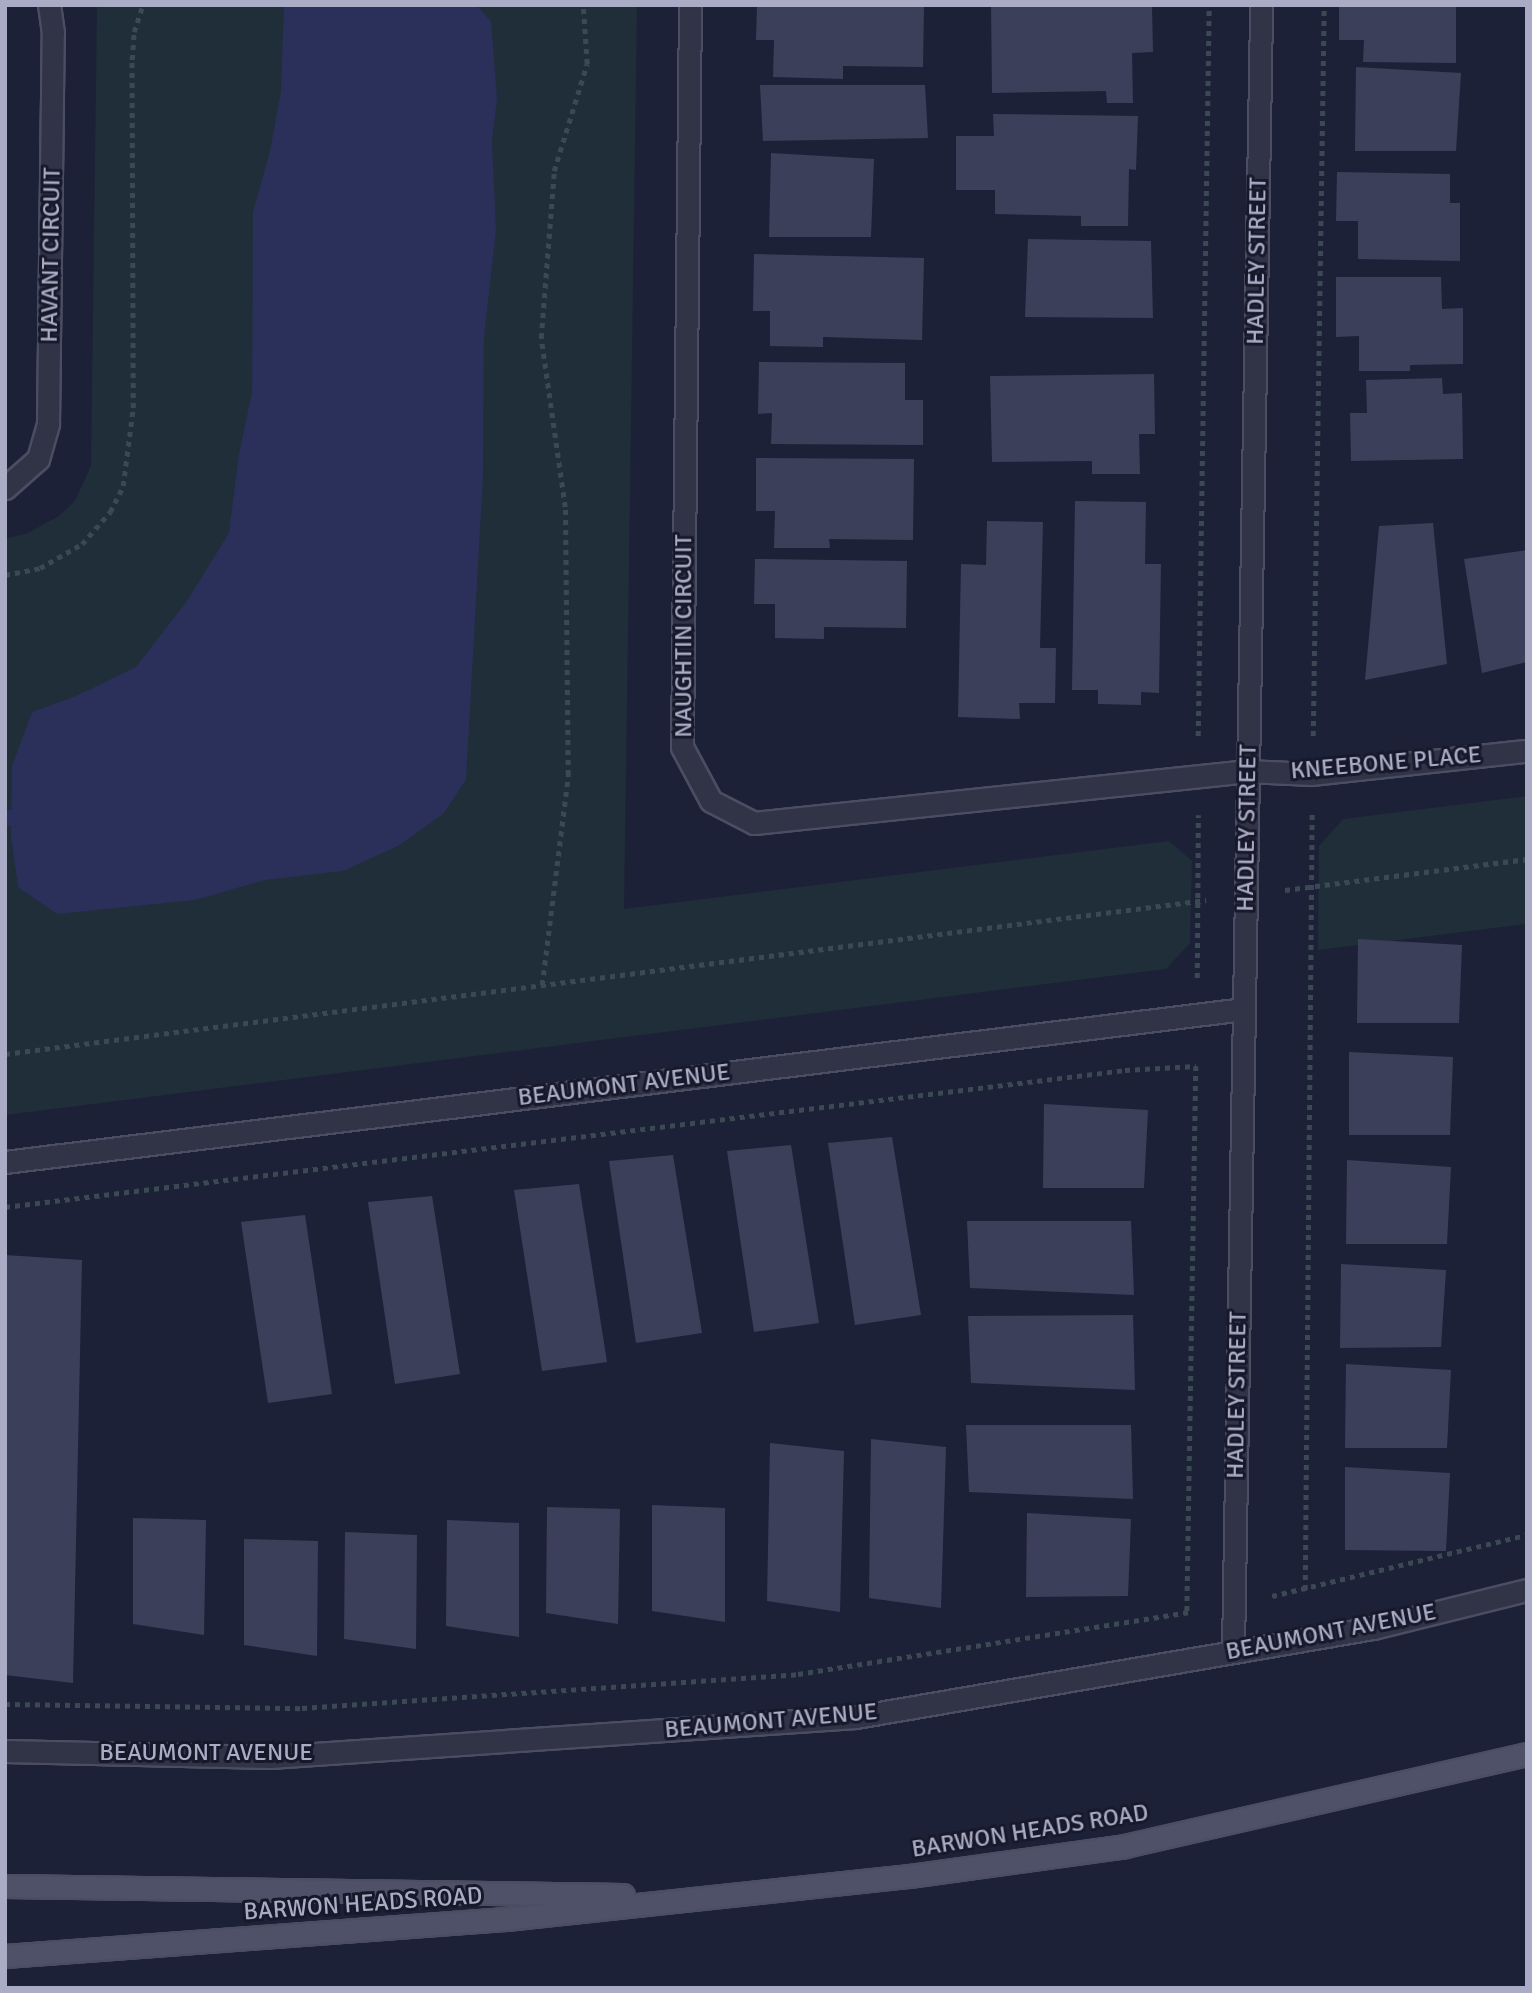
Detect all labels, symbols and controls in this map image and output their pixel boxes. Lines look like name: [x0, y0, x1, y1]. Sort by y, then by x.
street label: HAVANT CIRCUIT: [35, 167, 67, 343]
street label: HADLEY STREET: [1241, 177, 1273, 345]
street label: NAUGHTIN CIRCUIT: [670, 534, 698, 738]
street label: KNEEBONE PLACE: [1289, 740, 1483, 786]
street label: HADLEY STREET: [1231, 744, 1263, 912]
street label: BEAUMONT AVENUE: [516, 1058, 732, 1112]
street label: HADLEY STREET: [1221, 1311, 1253, 1479]
street label: BEAUMONT AVENUE: [1223, 1597, 1439, 1667]
street label: BEAUMONT AVENUE: [663, 1697, 879, 1745]
street label: BEAUMONT AVENUE: [99, 1739, 313, 1767]
street label: BARWON HEADS ROAD: [910, 1798, 1150, 1864]
street label: BARWON HEADS ROAD: [243, 1881, 483, 1927]

